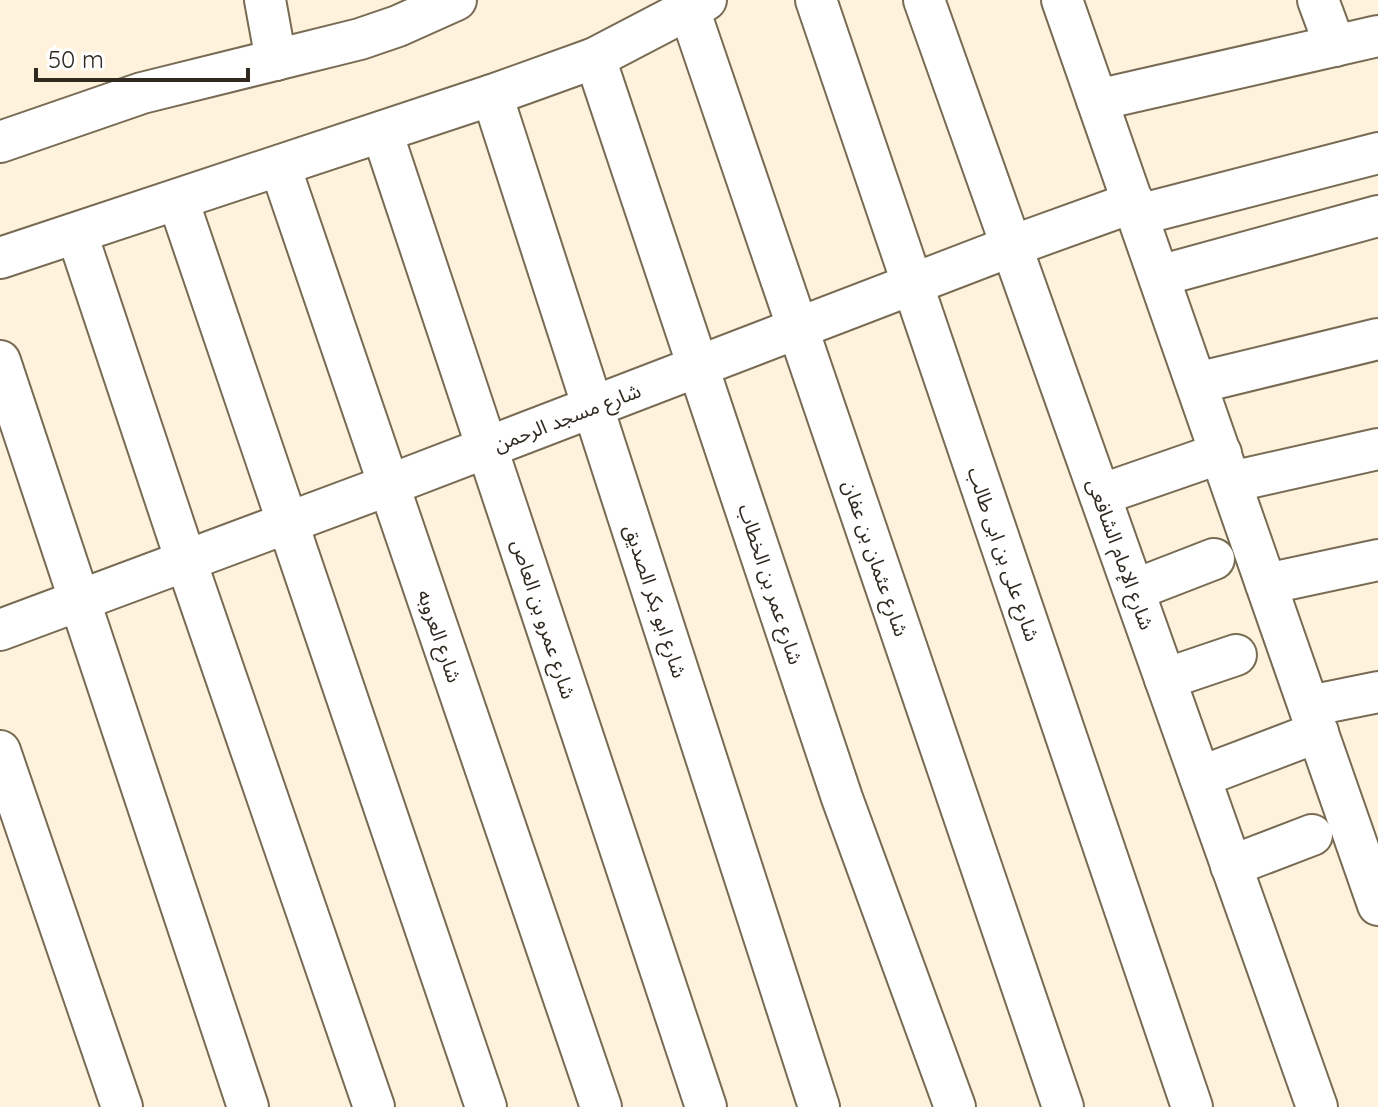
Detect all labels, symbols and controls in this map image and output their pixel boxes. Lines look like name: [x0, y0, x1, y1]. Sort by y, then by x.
scale bar: [36, 32, 248, 82]
text: 50 m: [48, 44, 104, 74]
street label: شارع مسجد الرحمن: [490, 377, 645, 459]
street label: شارع على بن ابى طالب: [960, 463, 1046, 646]
street label: شارع الإمام الشافعى: [1079, 475, 1160, 634]
street label: شارع عثمان بن عفان: [835, 477, 914, 640]
street label: شارع عمر بن الخطاب: [730, 501, 809, 668]
street label: شارع ابو بكر الصديق: [617, 521, 693, 682]
street label: شارع عمرو بن العاص: [504, 536, 582, 703]
street label: شارع العروبه: [410, 586, 468, 687]

